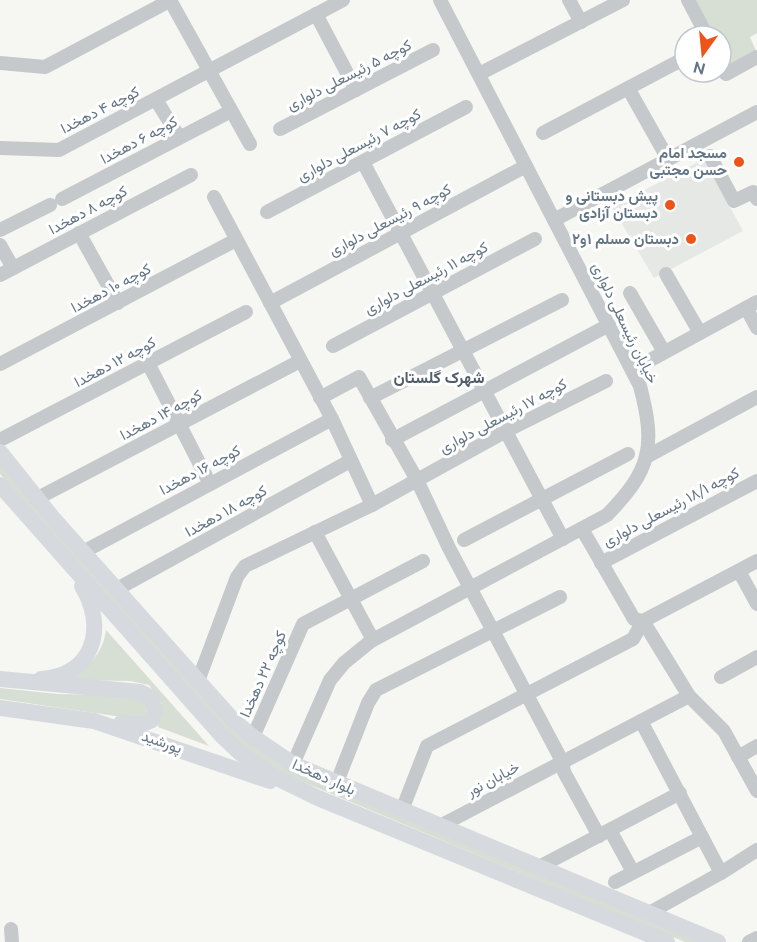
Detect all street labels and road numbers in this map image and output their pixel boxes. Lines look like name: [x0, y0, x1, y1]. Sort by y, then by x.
street label: کوچه ۵ رئیسعلی دلواری: [284, 36, 415, 115]
street label: کوچه ۴ دهخدا: [58, 82, 143, 138]
street label: کوچه ۷ رئیسعلی دلواری: [294, 105, 425, 186]
street label: کوچه ۶ دهخدا: [97, 112, 181, 169]
street label: کوچه ۹ رئیسعلی دلواری: [326, 180, 455, 261]
street label: کوچه ۸ دهخدا: [46, 182, 131, 239]
street label: کوچه ۱۱ رئیسعلی دلواری: [361, 238, 492, 319]
street label: کوچه ۱۰ دهخدا: [68, 259, 155, 317]
street label: خیابان رئیسعلی دلواری: [587, 260, 662, 387]
street label: کوچه ۱۲ دهخدا: [71, 333, 160, 392]
street label: کوچه ۱۷ رئیسعلی دلواری: [436, 375, 571, 458]
street label: کوچه ۱۴ دهخدا: [117, 386, 206, 445]
street label: کوچه ۱۶ دهخدا: [157, 441, 244, 500]
street label: کوچه ۱۸/۱ رئیسعلی دلواری: [600, 463, 743, 551]
street label: کوچه ۱۸ دهخدا: [182, 481, 271, 542]
street label: کوچه ۲۲ دهخدا: [236, 628, 291, 721]
street label: پورشید: [139, 727, 184, 758]
street label: بلوار دهخدا: [290, 755, 358, 799]
street label: خیابان نور: [463, 758, 523, 801]

